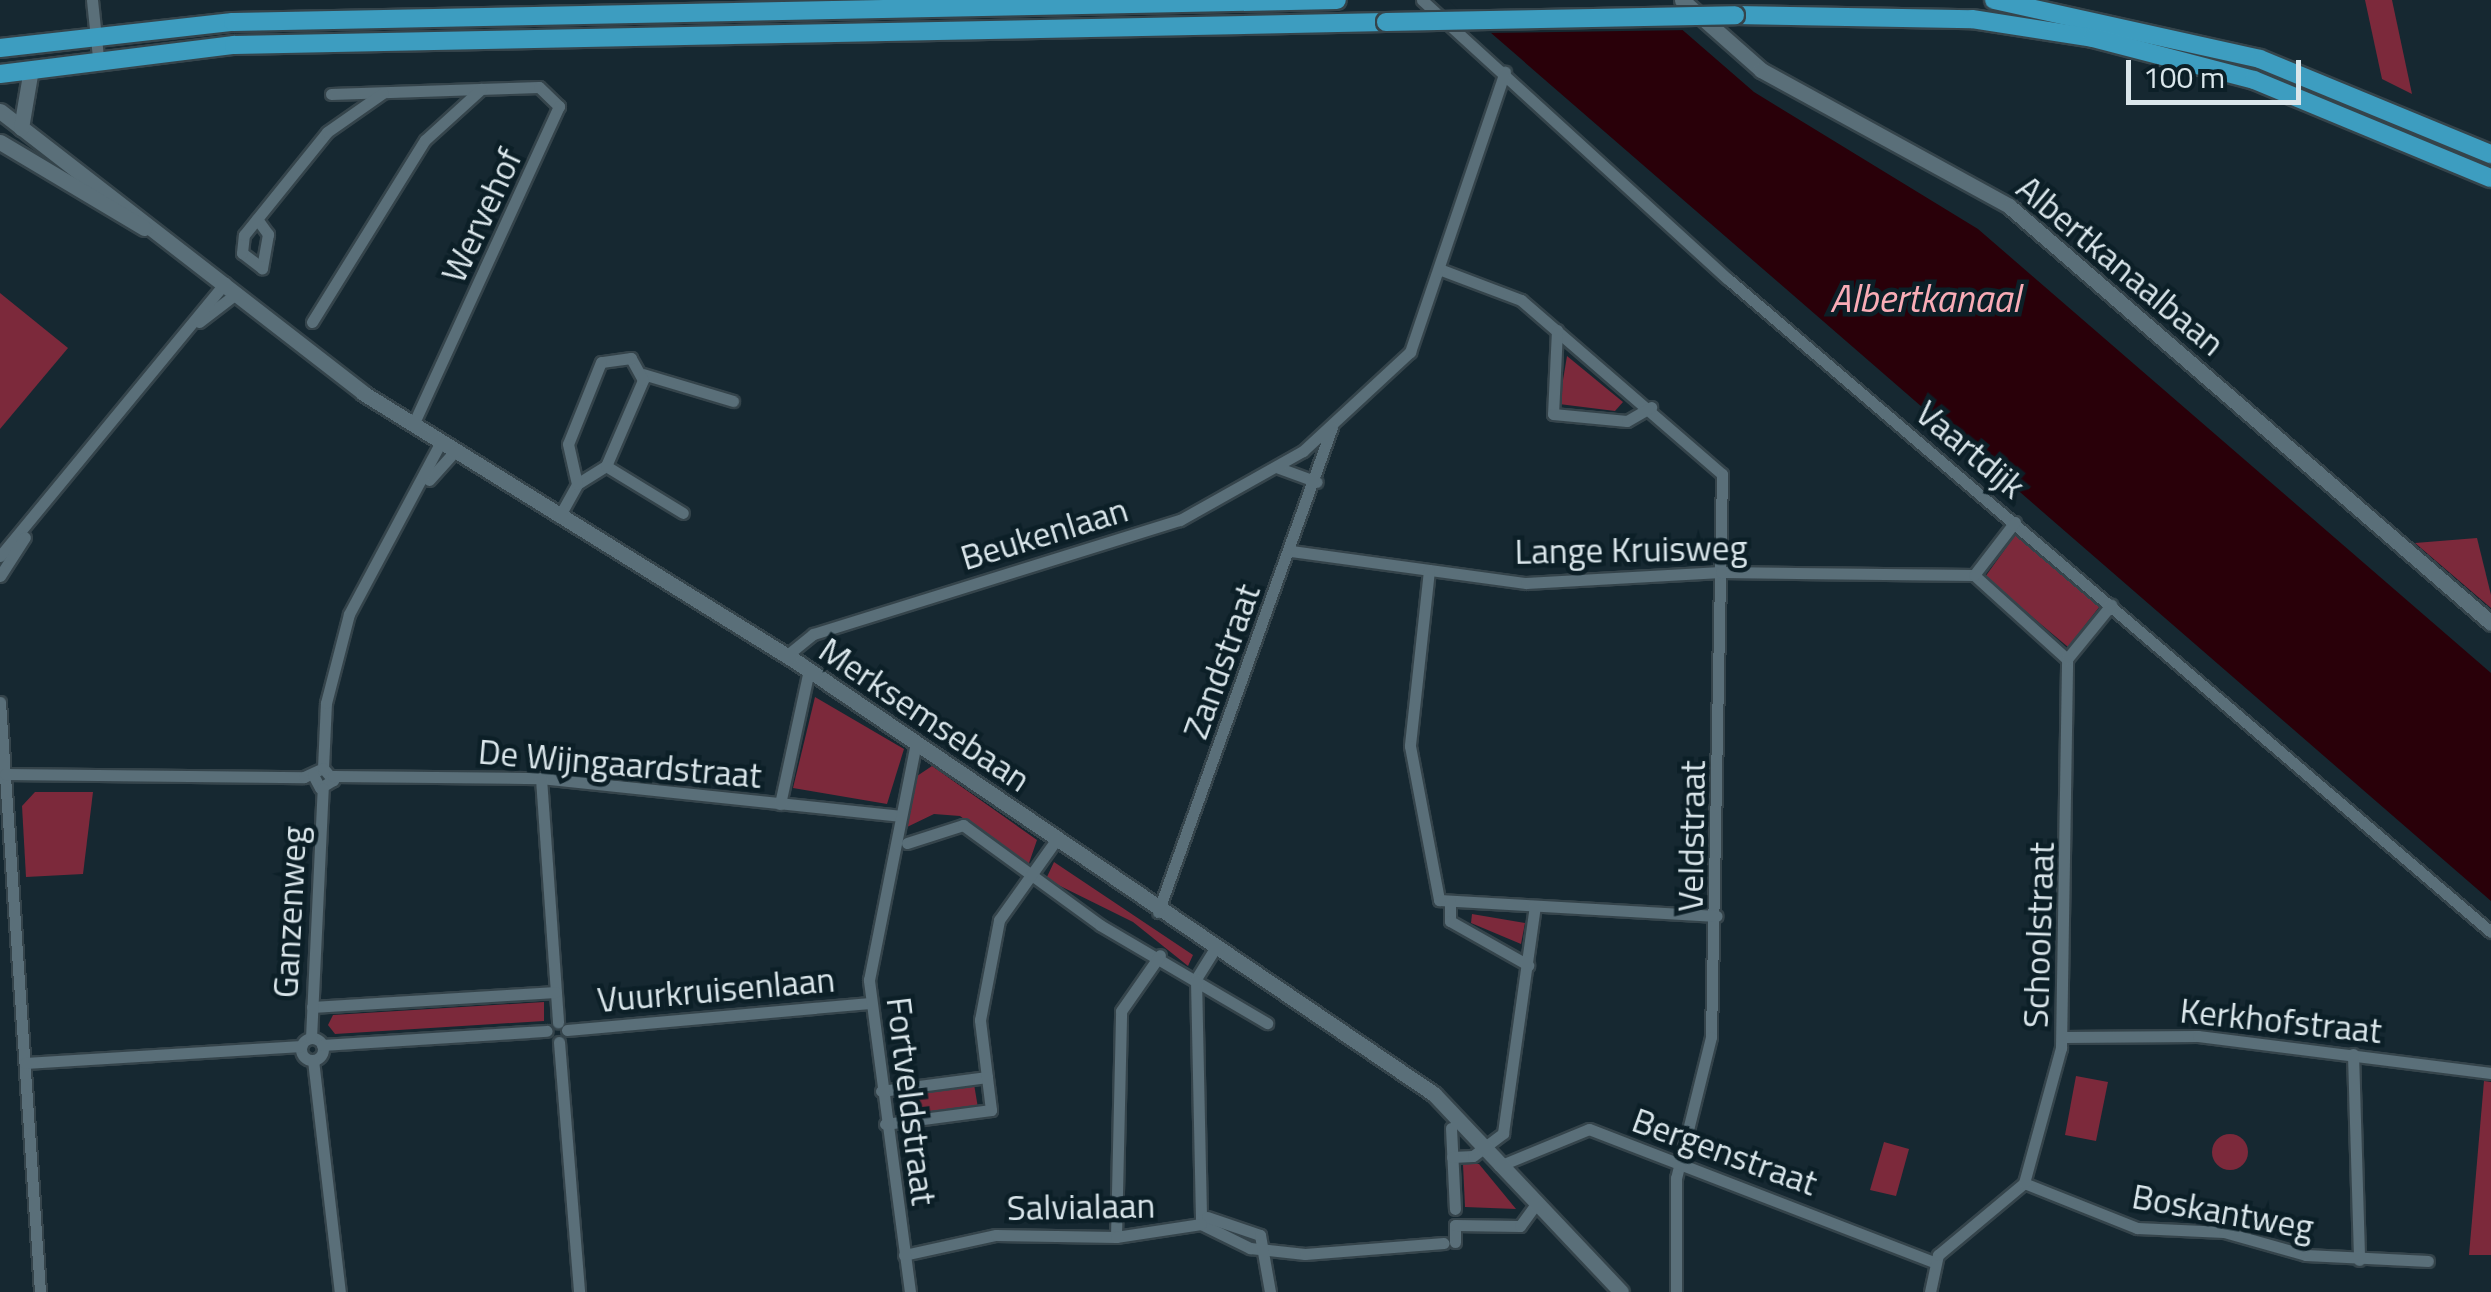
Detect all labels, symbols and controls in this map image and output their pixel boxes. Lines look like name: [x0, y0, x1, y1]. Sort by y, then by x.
scale bar: [2131, 40, 2306, 102]
text: 100 m: [2143, 54, 2225, 100]
street label: Wervehof: [432, 141, 530, 289]
street label: Albertkanaalbaan: [2009, 166, 2233, 364]
water label: Albertkanaal: [1830, 276, 2020, 322]
street label: Vaartdijk: [1908, 391, 2034, 507]
street label: Beukenlaan: [955, 488, 1133, 578]
street label: Lange Kruisweg: [1514, 526, 1748, 572]
street label: Zandstraat: [1174, 578, 1268, 744]
street label: Merksemsebaan: [812, 628, 1038, 800]
street label: De Wijngaardstraat: [477, 730, 763, 796]
street label: Veldstraat: [1669, 760, 1713, 912]
street label: Ganzenweg: [264, 825, 314, 999]
street label: Schoolstraat: [2014, 841, 2062, 1029]
street label: Vuurkruisenlaan: [595, 958, 837, 1020]
street label: Kerkhofstraat: [2178, 989, 2384, 1051]
street label: Fortveldstraat: [878, 994, 946, 1208]
street label: Bergenstraat: [1627, 1098, 1823, 1204]
street label: Boskantweg: [2129, 1174, 2317, 1248]
street label: Salvialaan: [1006, 1184, 1156, 1228]

